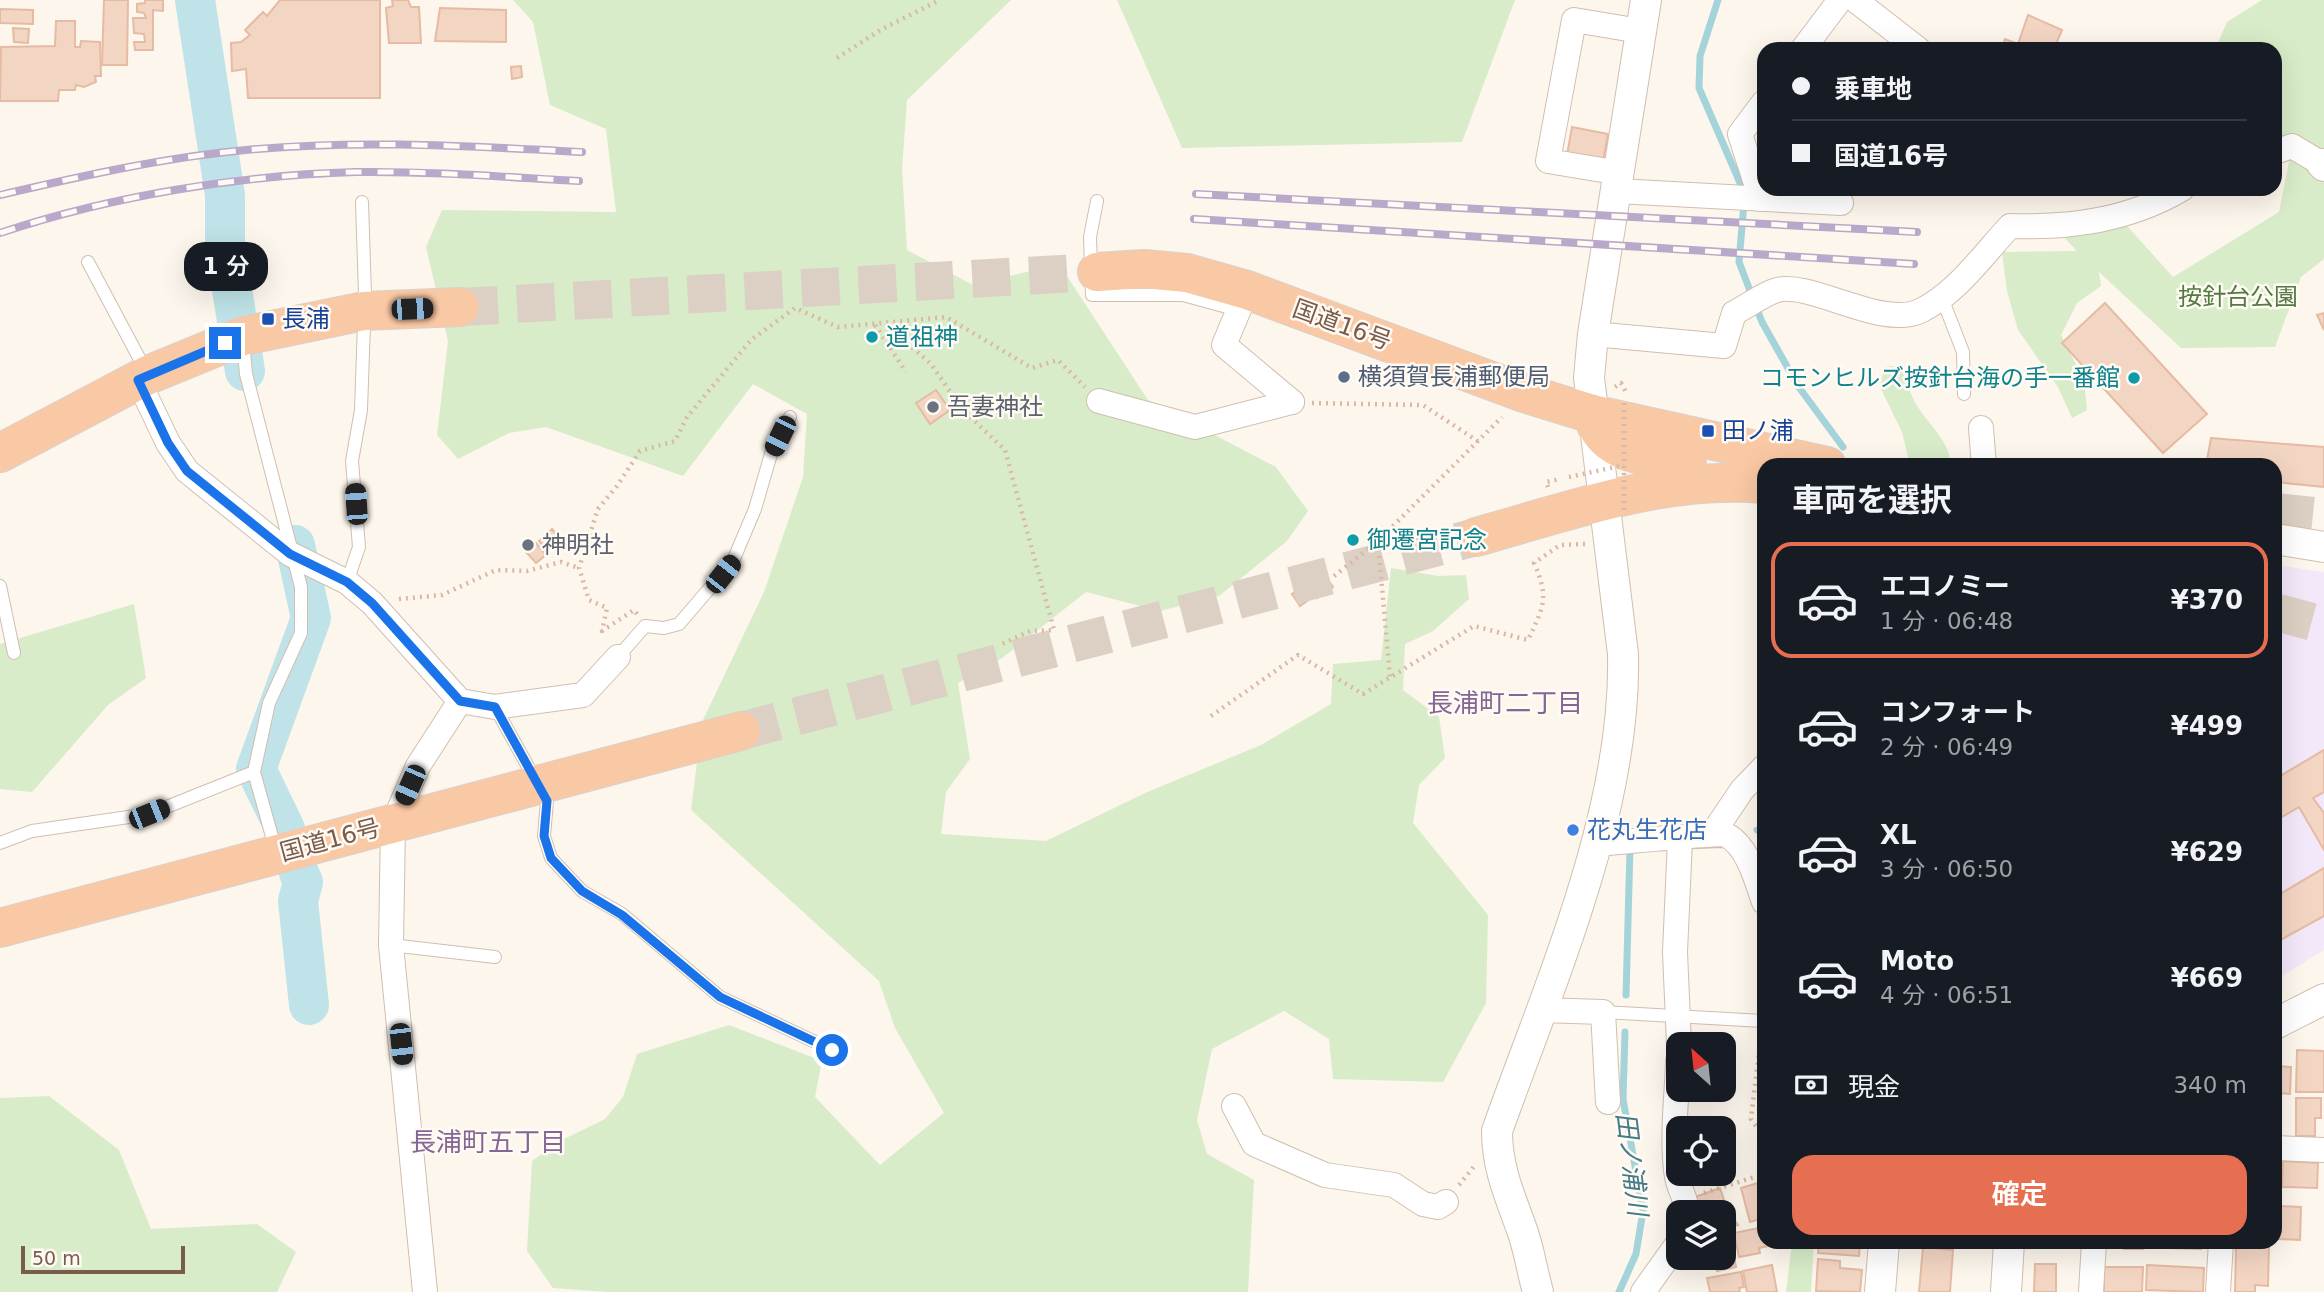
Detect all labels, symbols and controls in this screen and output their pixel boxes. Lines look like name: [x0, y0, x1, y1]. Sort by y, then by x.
text: 乗車地: [1834, 74, 1912, 104]
text: 国道16号: [1834, 141, 1948, 171]
callout: 1 分: [183, 242, 267, 290]
text: 1 分: [202, 253, 250, 279]
park label: 按針台公園: [2178, 283, 2298, 311]
street label: 国道16号: [1289, 294, 1395, 356]
car: [391, 298, 434, 320]
place label: 長浦: [282, 305, 330, 333]
marker: 長浦: [260, 311, 276, 327]
place label: 道祖神: [886, 323, 958, 351]
route end: [209, 327, 241, 359]
marker: 道祖神: [864, 329, 880, 345]
place label: 横須賀長浦郵便局: [1358, 363, 1550, 391]
place label: コモンヒルズ按針台海の手一番館: [1760, 364, 2120, 392]
marker: 横須賀長浦郵便局: [1336, 369, 1352, 385]
marker: コモンヒルズ按針台海の手一番館: [2126, 370, 2142, 386]
place label: 吾妻神社: [947, 393, 1043, 421]
marker: 吾妻神社: [925, 399, 941, 415]
car: [762, 413, 799, 459]
place label: 田ノ浦: [1722, 417, 1794, 445]
marker: 田ノ浦: [1700, 423, 1716, 439]
text: 車両を選択: [1792, 481, 1952, 519]
car: [345, 482, 368, 526]
place label: 御遷宮記念: [1367, 526, 1487, 554]
place label: 神明社: [542, 531, 614, 559]
marker: 御遷宮記念: [1345, 532, 1361, 548]
marker: 神明社: [520, 537, 536, 553]
car: [702, 551, 745, 597]
icon: car: [1796, 569, 1859, 632]
text: エコノミー: [1880, 571, 2010, 601]
text: ¥370: [2171, 585, 2243, 615]
text: 1 分 · 06:48: [1880, 608, 2013, 634]
district label: 長浦町二丁目: [1427, 688, 1583, 718]
icon: car: [1796, 695, 1859, 758]
text: コンフォート: [1880, 697, 2035, 727]
text: ¥499: [2171, 711, 2243, 741]
text: 2 分 · 06:49: [1880, 734, 2013, 760]
car: [392, 762, 429, 808]
car: [126, 796, 173, 832]
street label: 国道16号: [277, 813, 383, 867]
place label: 花丸生花店: [1587, 816, 1707, 844]
text: XL: [1880, 820, 1917, 850]
icon: car: [1796, 821, 1859, 884]
marker: 花丸生花店: [1565, 822, 1581, 838]
text: ¥629: [2171, 837, 2243, 867]
text: 3 分 · 06:50: [1880, 856, 2013, 882]
text: Moto: [1880, 946, 1954, 976]
icon: car: [1796, 947, 1859, 1010]
text: ¥669: [2171, 963, 2243, 993]
text: 4 分 · 06:51: [1880, 982, 2013, 1008]
car: [389, 1022, 414, 1066]
north arrow: [1666, 1032, 1736, 1102]
map controls: [1666, 1032, 1736, 1270]
route start: [816, 1034, 848, 1066]
icon: cash: [1792, 1066, 1830, 1104]
text: 現金: [1848, 1072, 1900, 1102]
text: 340 m: [2173, 1072, 2247, 1098]
water label: 田ノ浦川: [1611, 1111, 1654, 1220]
button: locate: [1666, 1116, 1736, 1186]
district label: 長浦町五丁目: [410, 1127, 566, 1157]
button: 確定: [1792, 1155, 2247, 1235]
button: layers: [1666, 1200, 1736, 1270]
scale bar: [21, 1243, 186, 1275]
text: 50 m: [32, 1247, 81, 1269]

